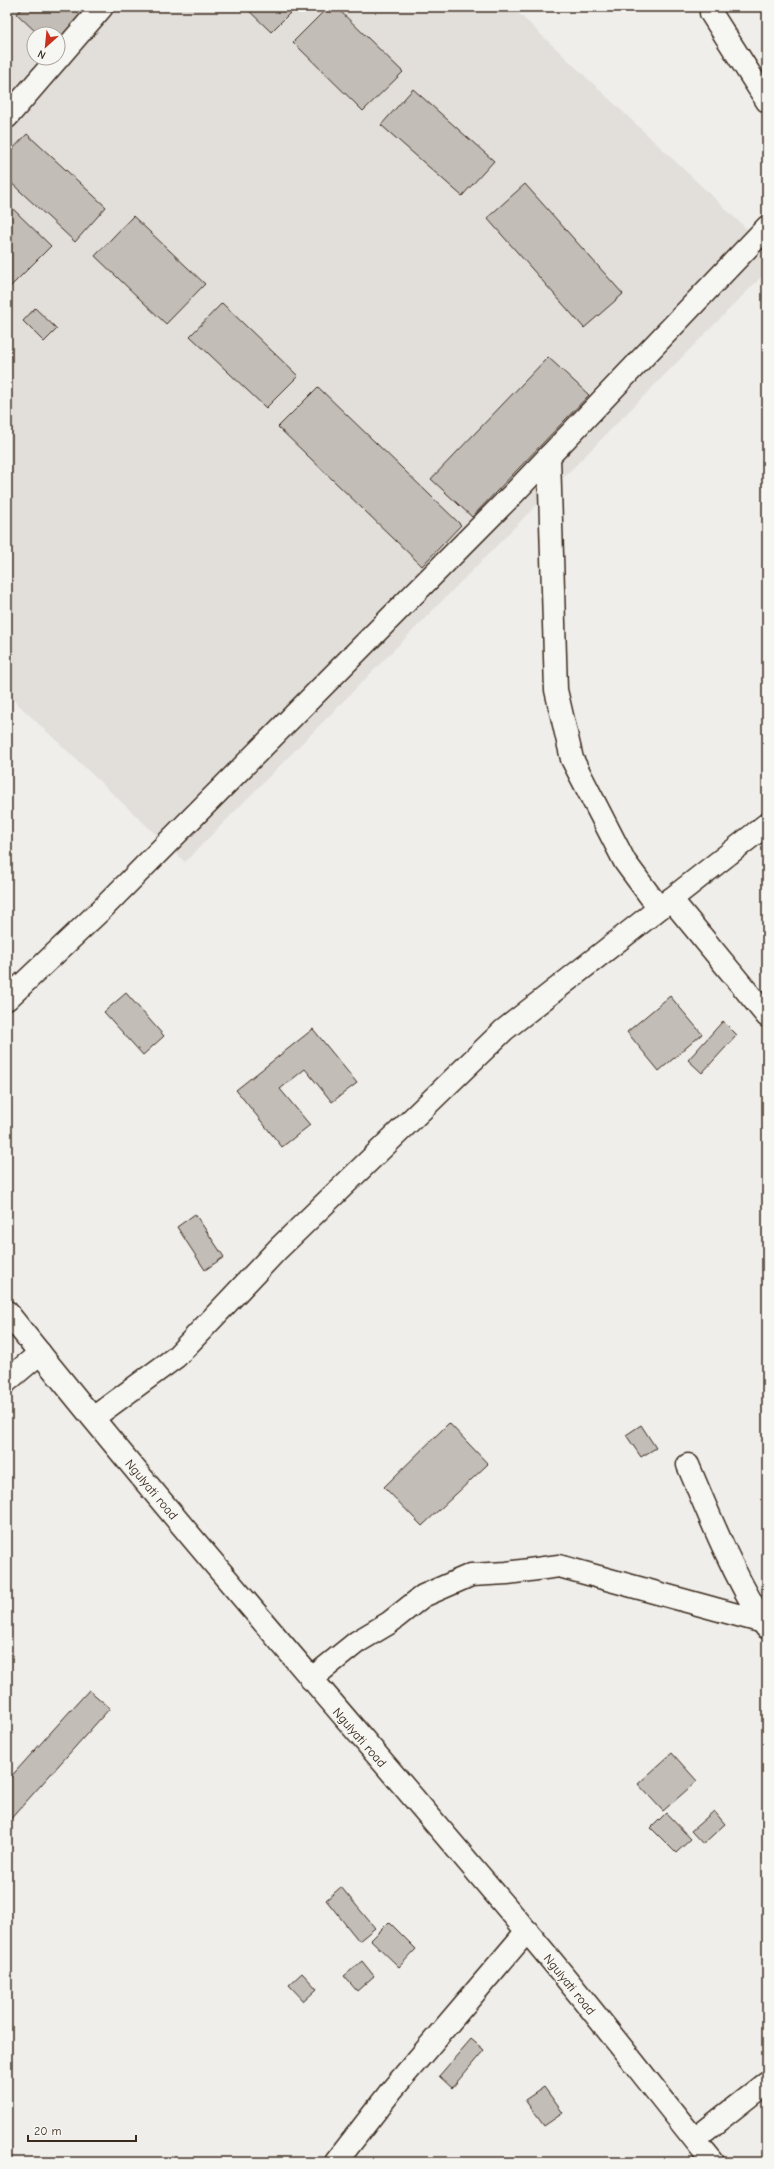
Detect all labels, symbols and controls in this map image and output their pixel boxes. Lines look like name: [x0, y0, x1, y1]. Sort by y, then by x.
north arrow: [26, 26, 66, 66]
text: N: [36, 47, 48, 62]
street label: Ngulyati road: [122, 1456, 181, 1522]
street label: Ngulyati road: [330, 1705, 389, 1770]
street label: Ngulyati road: [541, 1951, 599, 2018]
scale bar: [28, 2117, 136, 2143]
text: 20 m: [34, 2124, 62, 2138]

